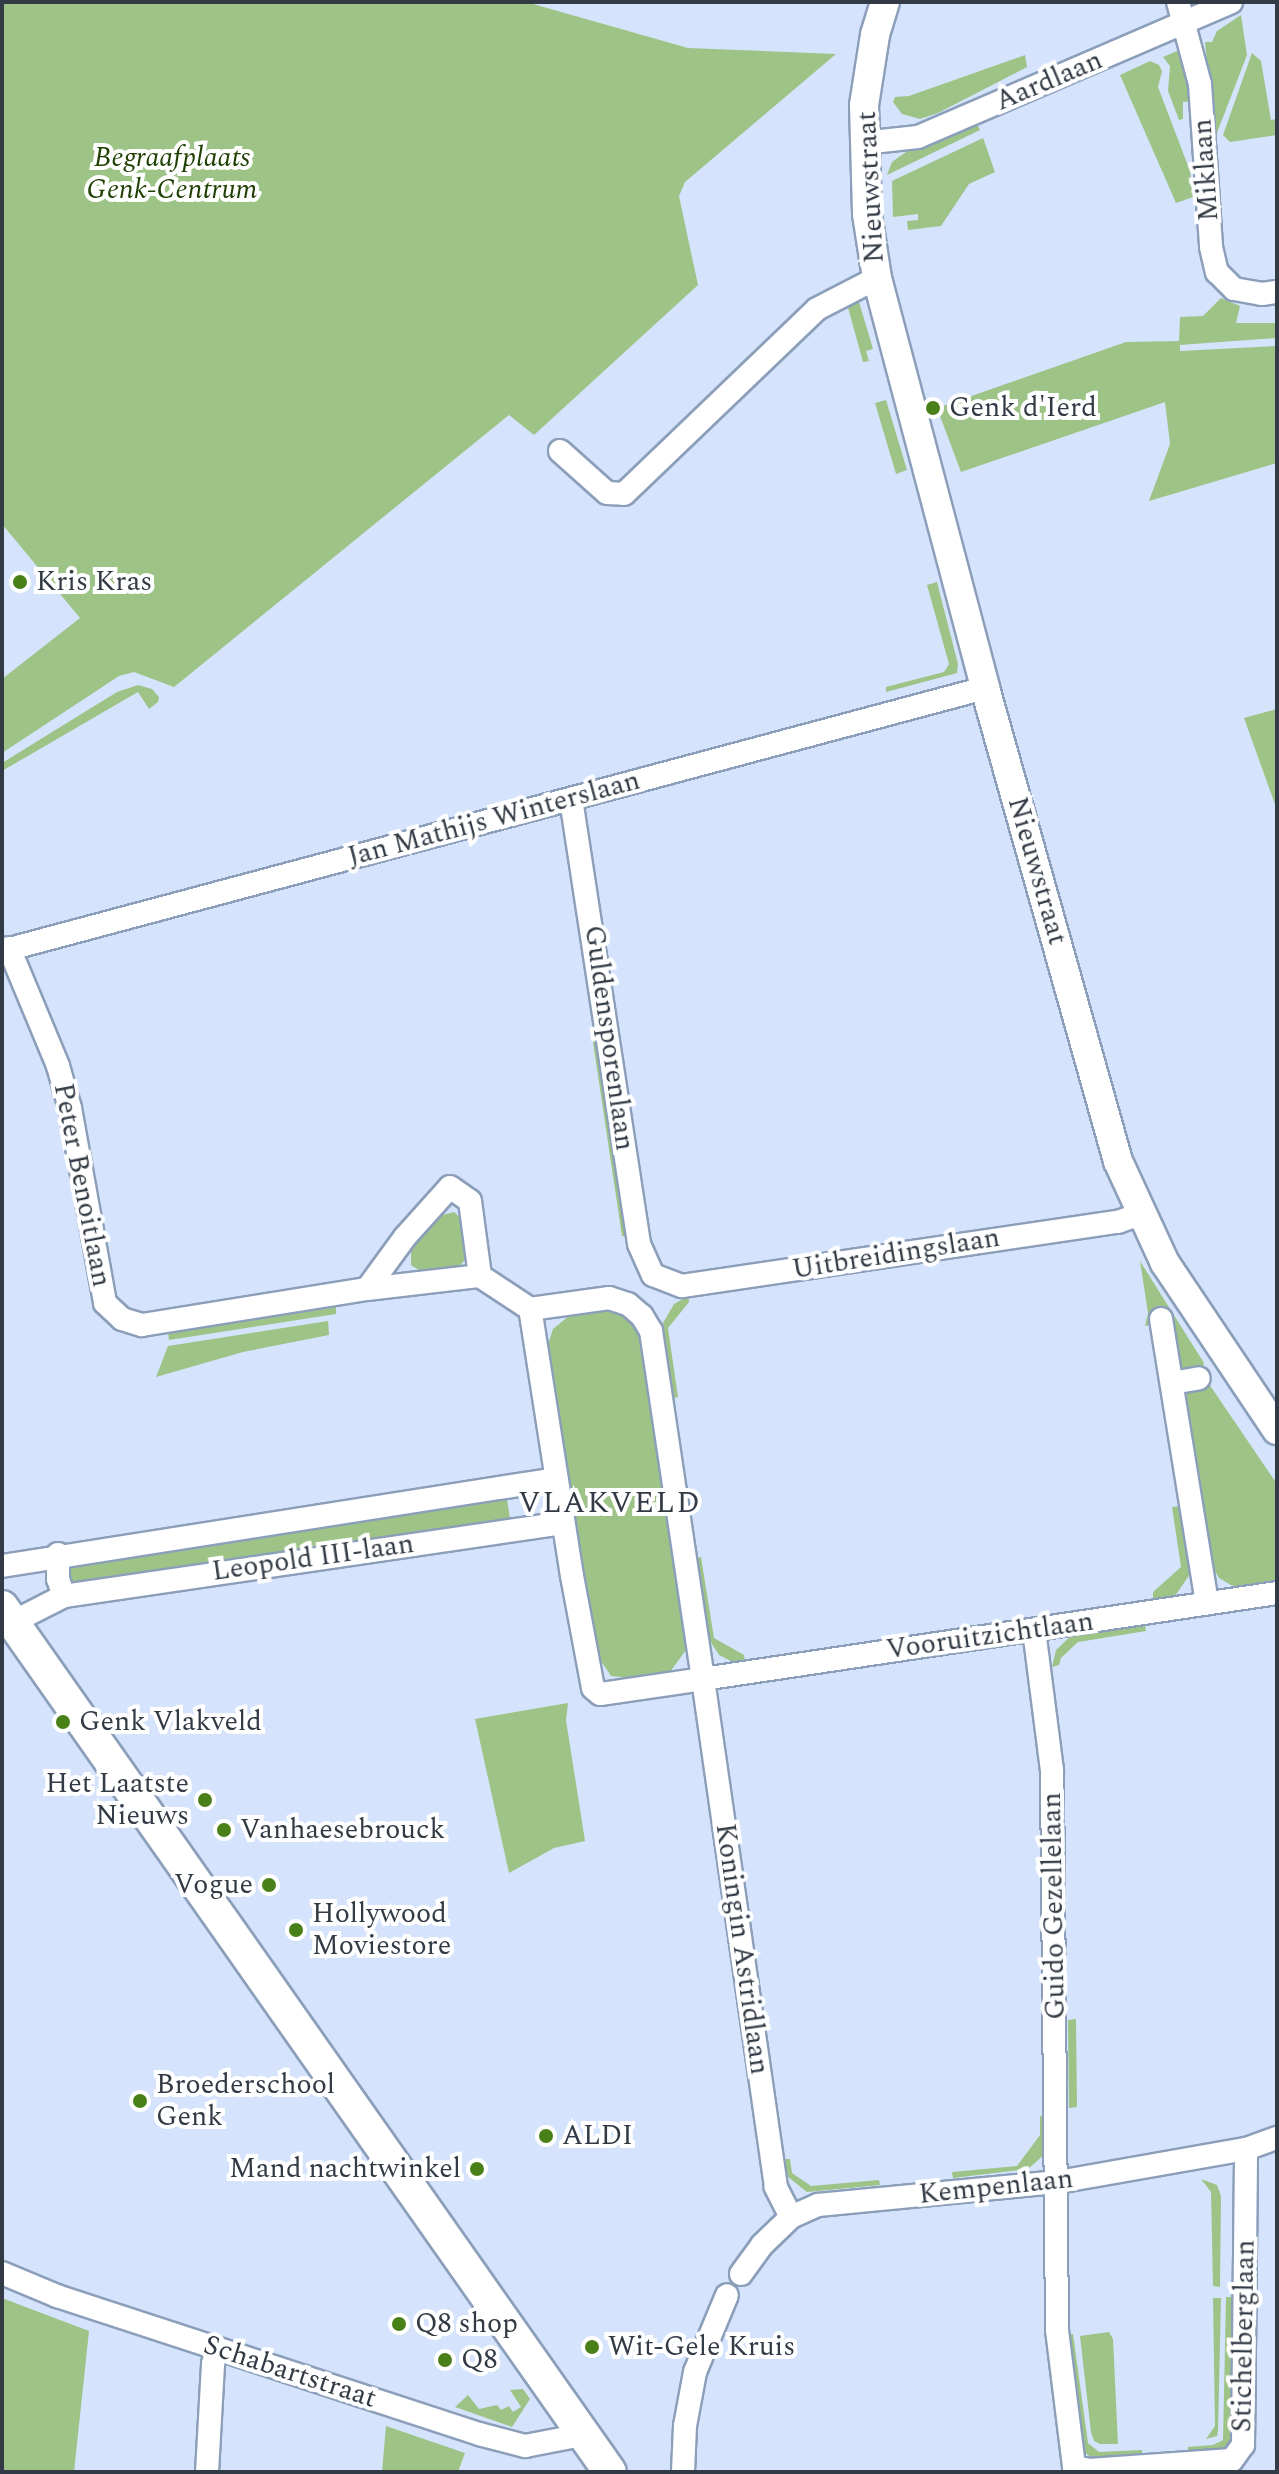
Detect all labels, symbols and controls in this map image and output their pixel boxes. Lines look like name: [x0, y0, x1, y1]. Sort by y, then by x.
street label: Aardlaan: [990, 43, 1108, 119]
street label: Nieuwstraat: [850, 110, 892, 264]
street label: Miklaan: [1186, 118, 1226, 222]
park label: Begraafplaats Genk-Centrum: [87, 141, 257, 207]
place label: Genk d'Ierd: [949, 391, 1097, 425]
marker: Genk d'Ierd: [924, 399, 942, 417]
place label: Kris Kras: [36, 565, 152, 599]
marker: Kris Kras: [11, 573, 29, 591]
street label: Jan Mathijs Winterslaan: [344, 764, 644, 874]
street label: Nieuwstraat: [1000, 793, 1074, 949]
street label: Guldensporenlaan: [577, 923, 641, 1153]
street label: Peter Benoitlaan: [46, 1080, 118, 1290]
street label: Uitbreidingslaan: [790, 1221, 1002, 1287]
district label: VLAKVELD: [518, 1485, 702, 1521]
street label: Leopold III-laan: [210, 1527, 416, 1589]
street label: Vooruitzichtlaan: [884, 1605, 1096, 1667]
place label: Genk Vlakveld: [79, 1705, 262, 1739]
marker: Genk Vlakveld: [54, 1713, 72, 1731]
place label: Het Laatste Nieuws: [46, 1767, 189, 1833]
marker: Het Laatste Nieuws: [196, 1791, 214, 1809]
street label: Guido Gezellelaan: [1035, 1792, 1073, 2020]
place label: Vanhaesebrouck: [240, 1813, 445, 1847]
marker: Vanhaesebrouck: [215, 1821, 233, 1839]
street label: Koningin Astridlaan: [708, 1821, 776, 2077]
place label: Vogue: [174, 1868, 253, 1902]
marker: Vogue: [260, 1876, 278, 1894]
place label: Hollywood Moviestore: [312, 1897, 451, 1963]
marker: Hollywood Moviestore: [287, 1921, 305, 1939]
place label: Broederschool Genk: [156, 2068, 335, 2134]
marker: Broederschool Genk: [131, 2092, 149, 2110]
place label: ALDI: [562, 2119, 633, 2153]
marker: ALDI: [537, 2127, 555, 2145]
place label: Mand nachtwinkel: [229, 2152, 461, 2186]
marker: Mand nachtwinkel: [468, 2160, 486, 2178]
street label: Kempenlaan: [917, 2162, 1075, 2212]
street label: Stichelberglaan: [1226, 2239, 1262, 2433]
place label: Q8 shop: [415, 2307, 518, 2341]
marker: Q8 shop: [390, 2315, 408, 2333]
street label: Schabartstraat: [199, 2328, 381, 2416]
place label: Wit-Gele Kruis: [608, 2330, 795, 2364]
marker: Wit-Gele Kruis: [583, 2338, 601, 2356]
place label: Q8: [461, 2343, 498, 2377]
marker: Q8: [436, 2351, 454, 2369]

